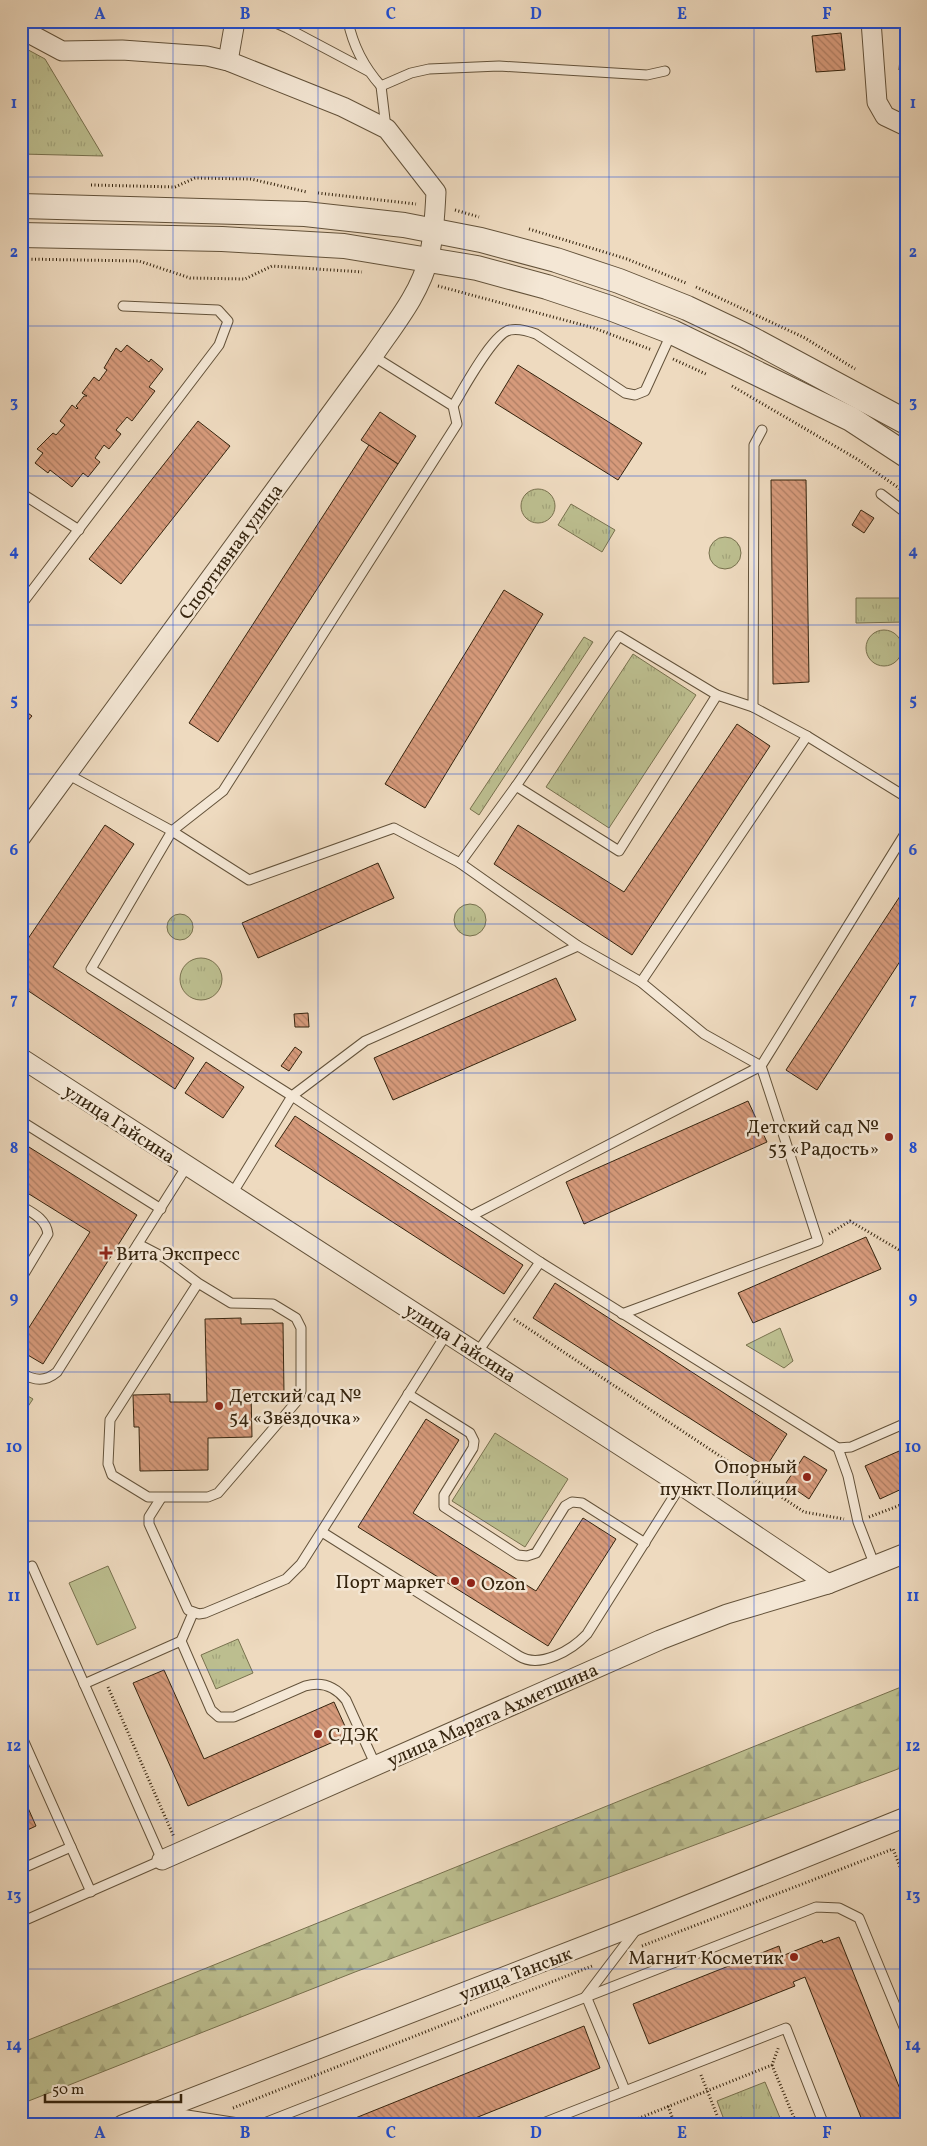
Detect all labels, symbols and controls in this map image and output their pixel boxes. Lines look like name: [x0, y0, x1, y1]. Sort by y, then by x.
text: A: [94, 4, 106, 26]
text: B: [240, 4, 251, 26]
text: C: [386, 4, 396, 26]
text: D: [530, 4, 542, 26]
text: E: [677, 4, 687, 26]
text: F: [822, 4, 832, 26]
text: 1: [11, 93, 17, 115]
text: 1: [910, 93, 916, 115]
text: 2: [10, 242, 18, 264]
text: 2: [909, 242, 917, 264]
text: 3: [10, 392, 18, 414]
text: 3: [909, 392, 917, 414]
street label: Спортивная улица: [173, 479, 290, 625]
text: 4: [9, 541, 19, 563]
text: 4: [908, 541, 918, 563]
text: 5: [10, 690, 18, 712]
text: 5: [909, 690, 917, 712]
text: 6: [10, 840, 19, 862]
text: 6: [909, 840, 918, 862]
text: 7: [10, 989, 18, 1011]
text: 7: [909, 989, 917, 1011]
street label: улица Гайсина: [58, 1079, 180, 1171]
place label: Детский сад № 53 «Радость»: [747, 1115, 879, 1163]
marker: Детский сад № 53 «Радость»: [883, 1131, 895, 1143]
text: 8: [10, 1138, 18, 1160]
text: 8: [909, 1138, 917, 1160]
place label: Вита Экспресс: [116, 1242, 240, 1268]
marker: Вита Экспресс: [100, 1247, 112, 1259]
text: 9: [10, 1288, 19, 1310]
text: 9: [909, 1288, 918, 1310]
street label: улица Гайсина: [399, 1298, 521, 1390]
place label: Детский сад № 54 «Звёздочка»: [229, 1384, 361, 1432]
marker: Детский сад № 54 «Звёздочка»: [213, 1400, 225, 1412]
text: 10: [6, 1437, 22, 1459]
text: 10: [905, 1437, 921, 1459]
place label: Опорный пункт Полиции: [660, 1455, 797, 1503]
marker: Опорный пункт Полиции: [801, 1471, 813, 1483]
place label: Порт маркет: [336, 1570, 445, 1596]
place label: Ozon: [481, 1572, 526, 1598]
marker: Порт маркет: [449, 1575, 461, 1587]
marker: Ozon: [465, 1577, 477, 1589]
text: 11: [8, 1586, 20, 1608]
text: 11: [907, 1586, 919, 1608]
street label: улица Марата Ахметшина: [383, 1657, 603, 1774]
place label: СДЭК: [328, 1723, 378, 1749]
marker: СДЭК: [312, 1728, 324, 1740]
text: 12: [7, 1736, 21, 1758]
text: 12: [906, 1736, 920, 1758]
text: 13: [7, 1885, 21, 1907]
text: 13: [906, 1885, 920, 1907]
street label: улица Тансык: [455, 1941, 576, 2008]
place label: Магнит Косметик: [628, 1946, 784, 1972]
marker: Магнит Косметик: [788, 1951, 800, 1963]
text: 14: [6, 2035, 22, 2057]
text: 14: [905, 2035, 921, 2057]
scale bar: [45, 2071, 181, 2103]
text: 50 m: [52, 2080, 84, 2101]
text: A: [94, 2123, 106, 2145]
text: B: [240, 2123, 251, 2145]
text: C: [386, 2123, 396, 2145]
text: D: [530, 2123, 542, 2145]
text: E: [677, 2123, 687, 2145]
text: F: [822, 2123, 832, 2145]

